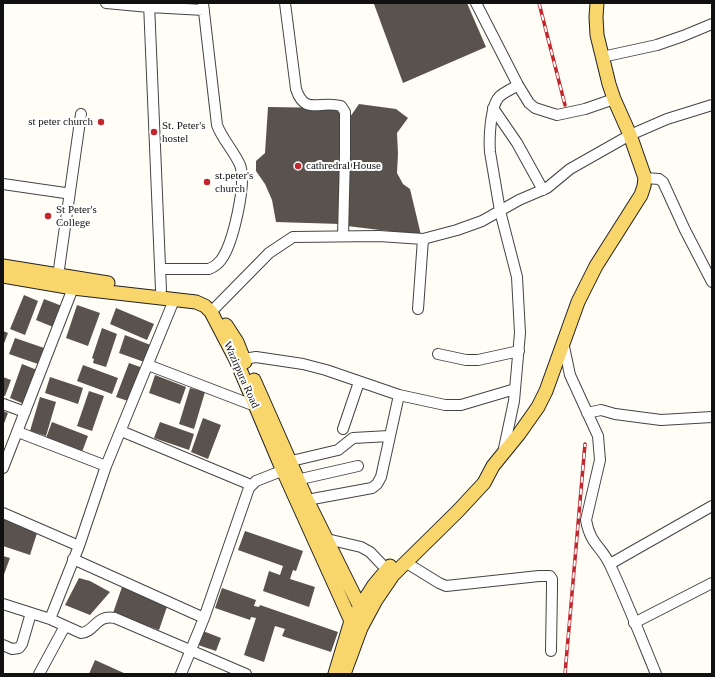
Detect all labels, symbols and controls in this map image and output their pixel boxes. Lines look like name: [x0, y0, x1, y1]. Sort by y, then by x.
place label: st peter church: [15, 115, 93, 129]
marker: st peter church: [96, 117, 106, 127]
place label: St. Peter's hostel: [162, 119, 214, 145]
marker: St. Peter's hostel: [149, 127, 159, 137]
place label: cathredral House: [306, 159, 395, 173]
marker: cathredral House: [293, 161, 303, 171]
place label: st.peter's church: [215, 169, 264, 195]
marker: st.peter's church: [202, 177, 212, 187]
place label: St Peter's College: [56, 203, 105, 229]
marker: St Peter's College: [43, 211, 53, 221]
street label: Wazirpura Road: [218, 335, 264, 415]

